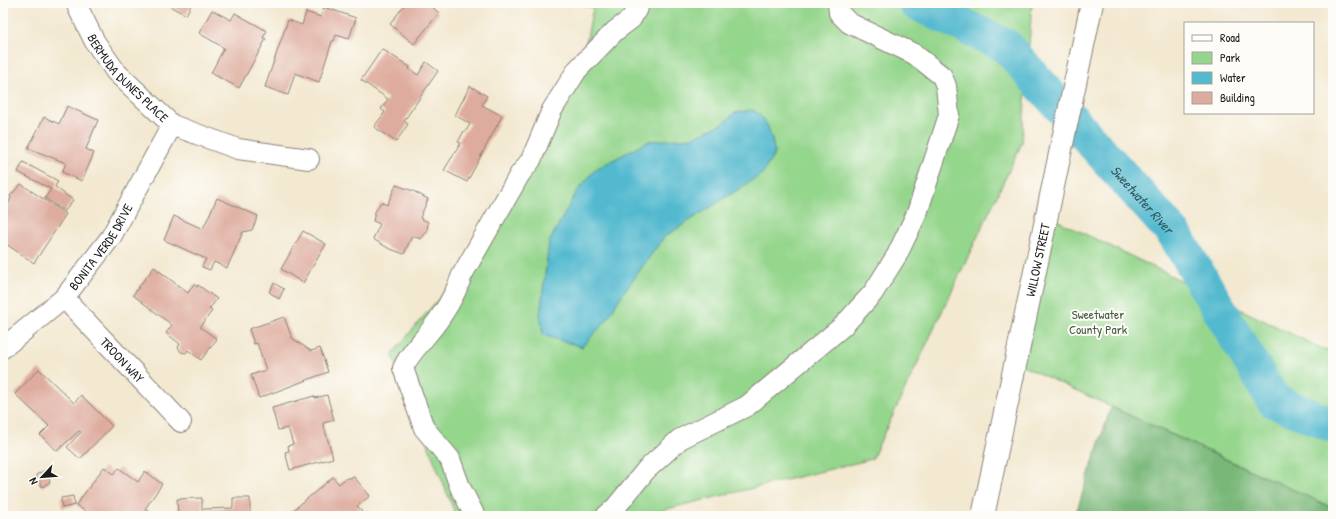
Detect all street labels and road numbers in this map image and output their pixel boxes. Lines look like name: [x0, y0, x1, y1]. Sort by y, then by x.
street label: BERMUDA DUNES PLACE: [83, 31, 173, 126]
street label: BONITA VERDE DRIVE: [64, 200, 137, 294]
street label: WILLOW STREET: [1021, 220, 1054, 298]
street label: TROON WAY: [96, 333, 148, 387]

